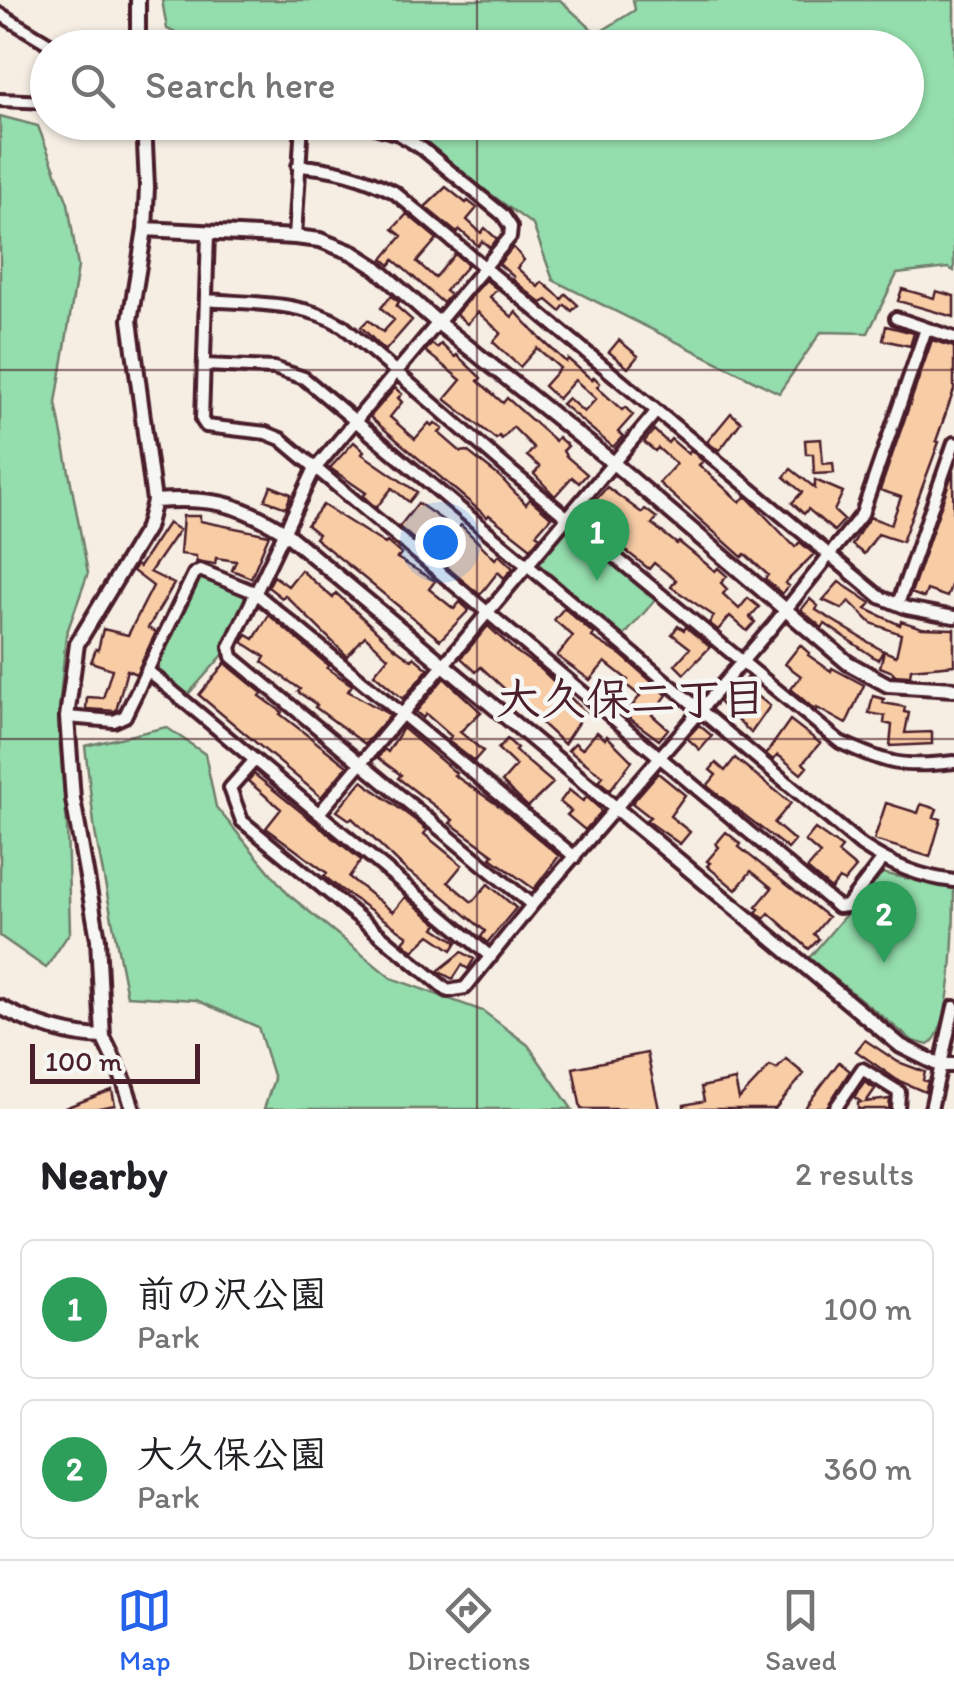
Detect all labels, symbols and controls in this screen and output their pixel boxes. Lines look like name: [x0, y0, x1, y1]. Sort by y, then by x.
search box: [30, 30, 924, 140]
icon: search: [65, 58, 120, 113]
text: Search here: [145, 62, 336, 108]
pin: 1: [564, 498, 630, 581]
your location: [415, 517, 466, 568]
district label: 大久保二丁目: [496, 671, 766, 725]
pin: 2: [852, 880, 916, 963]
scale bar: [30, 1039, 200, 1084]
text: 100 m: [45, 1044, 122, 1078]
text: Nearby: [40, 1149, 167, 1200]
text: 2 results: [795, 1155, 914, 1193]
text: 前の沢公園: [137, 1271, 327, 1317]
text: 1: [67, 1290, 82, 1328]
text: 100 m: [824, 1290, 912, 1328]
text: Park: [137, 1318, 200, 1356]
text: 大久保公園: [137, 1431, 327, 1477]
text: 2: [66, 1450, 83, 1488]
text: 360 m: [824, 1450, 912, 1488]
text: Park: [137, 1478, 200, 1516]
tab: Map: [117, 1583, 172, 1677]
tab: Directions: [407, 1583, 530, 1677]
tab: Saved: [765, 1583, 837, 1677]

